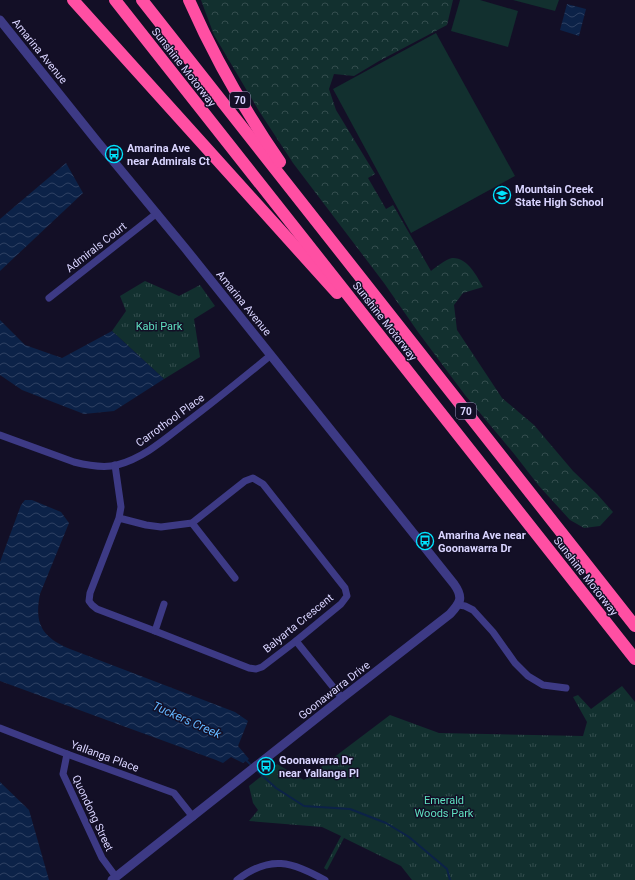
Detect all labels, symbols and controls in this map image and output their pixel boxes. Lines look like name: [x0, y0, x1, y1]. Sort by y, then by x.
street label: Amarina Avenue: [9, 16, 70, 87]
street label: Sunshine Motorway: [149, 25, 219, 110]
road number: 70: [230, 92, 250, 108]
place label: Amarina Ave near Admirals Ct: [127, 142, 210, 168]
bus stop icon: Amarina Ave near Admirals Ct: [104, 144, 124, 164]
place label: Mountain Creek State High School: [515, 183, 604, 209]
school or university icon: Mountain Creek State High School: [492, 185, 512, 205]
street label: Admirals Court: [63, 219, 130, 275]
street label: Amarina Avenue: [213, 268, 274, 339]
street label: Sunshine Motorway: [350, 279, 420, 364]
park label: Kabi Park: [136, 320, 183, 333]
street label: Carrothool Place: [133, 391, 207, 450]
road number: 70: [456, 403, 476, 419]
place label: Amarina Ave near Goonawarra Dr: [438, 529, 526, 555]
bus stop icon: Amarina Ave near Goonawarra Dr: [415, 531, 435, 551]
street label: Sunshine Motorway: [551, 534, 621, 619]
street label: Balyarta Crescent: [261, 591, 336, 656]
street label: Goonawarra Drive: [296, 658, 373, 722]
water label: Tuckers Creek: [151, 699, 224, 742]
street label: Yallanga Place: [69, 738, 141, 775]
place label: Goonawarra Dr near Yallanga Pl: [279, 754, 359, 780]
bus stop icon: Goonawarra Dr near Yallanga Pl: [256, 756, 276, 776]
street label: Quondong Street: [69, 773, 116, 854]
park label: Emerald Woods Park: [415, 794, 474, 820]

